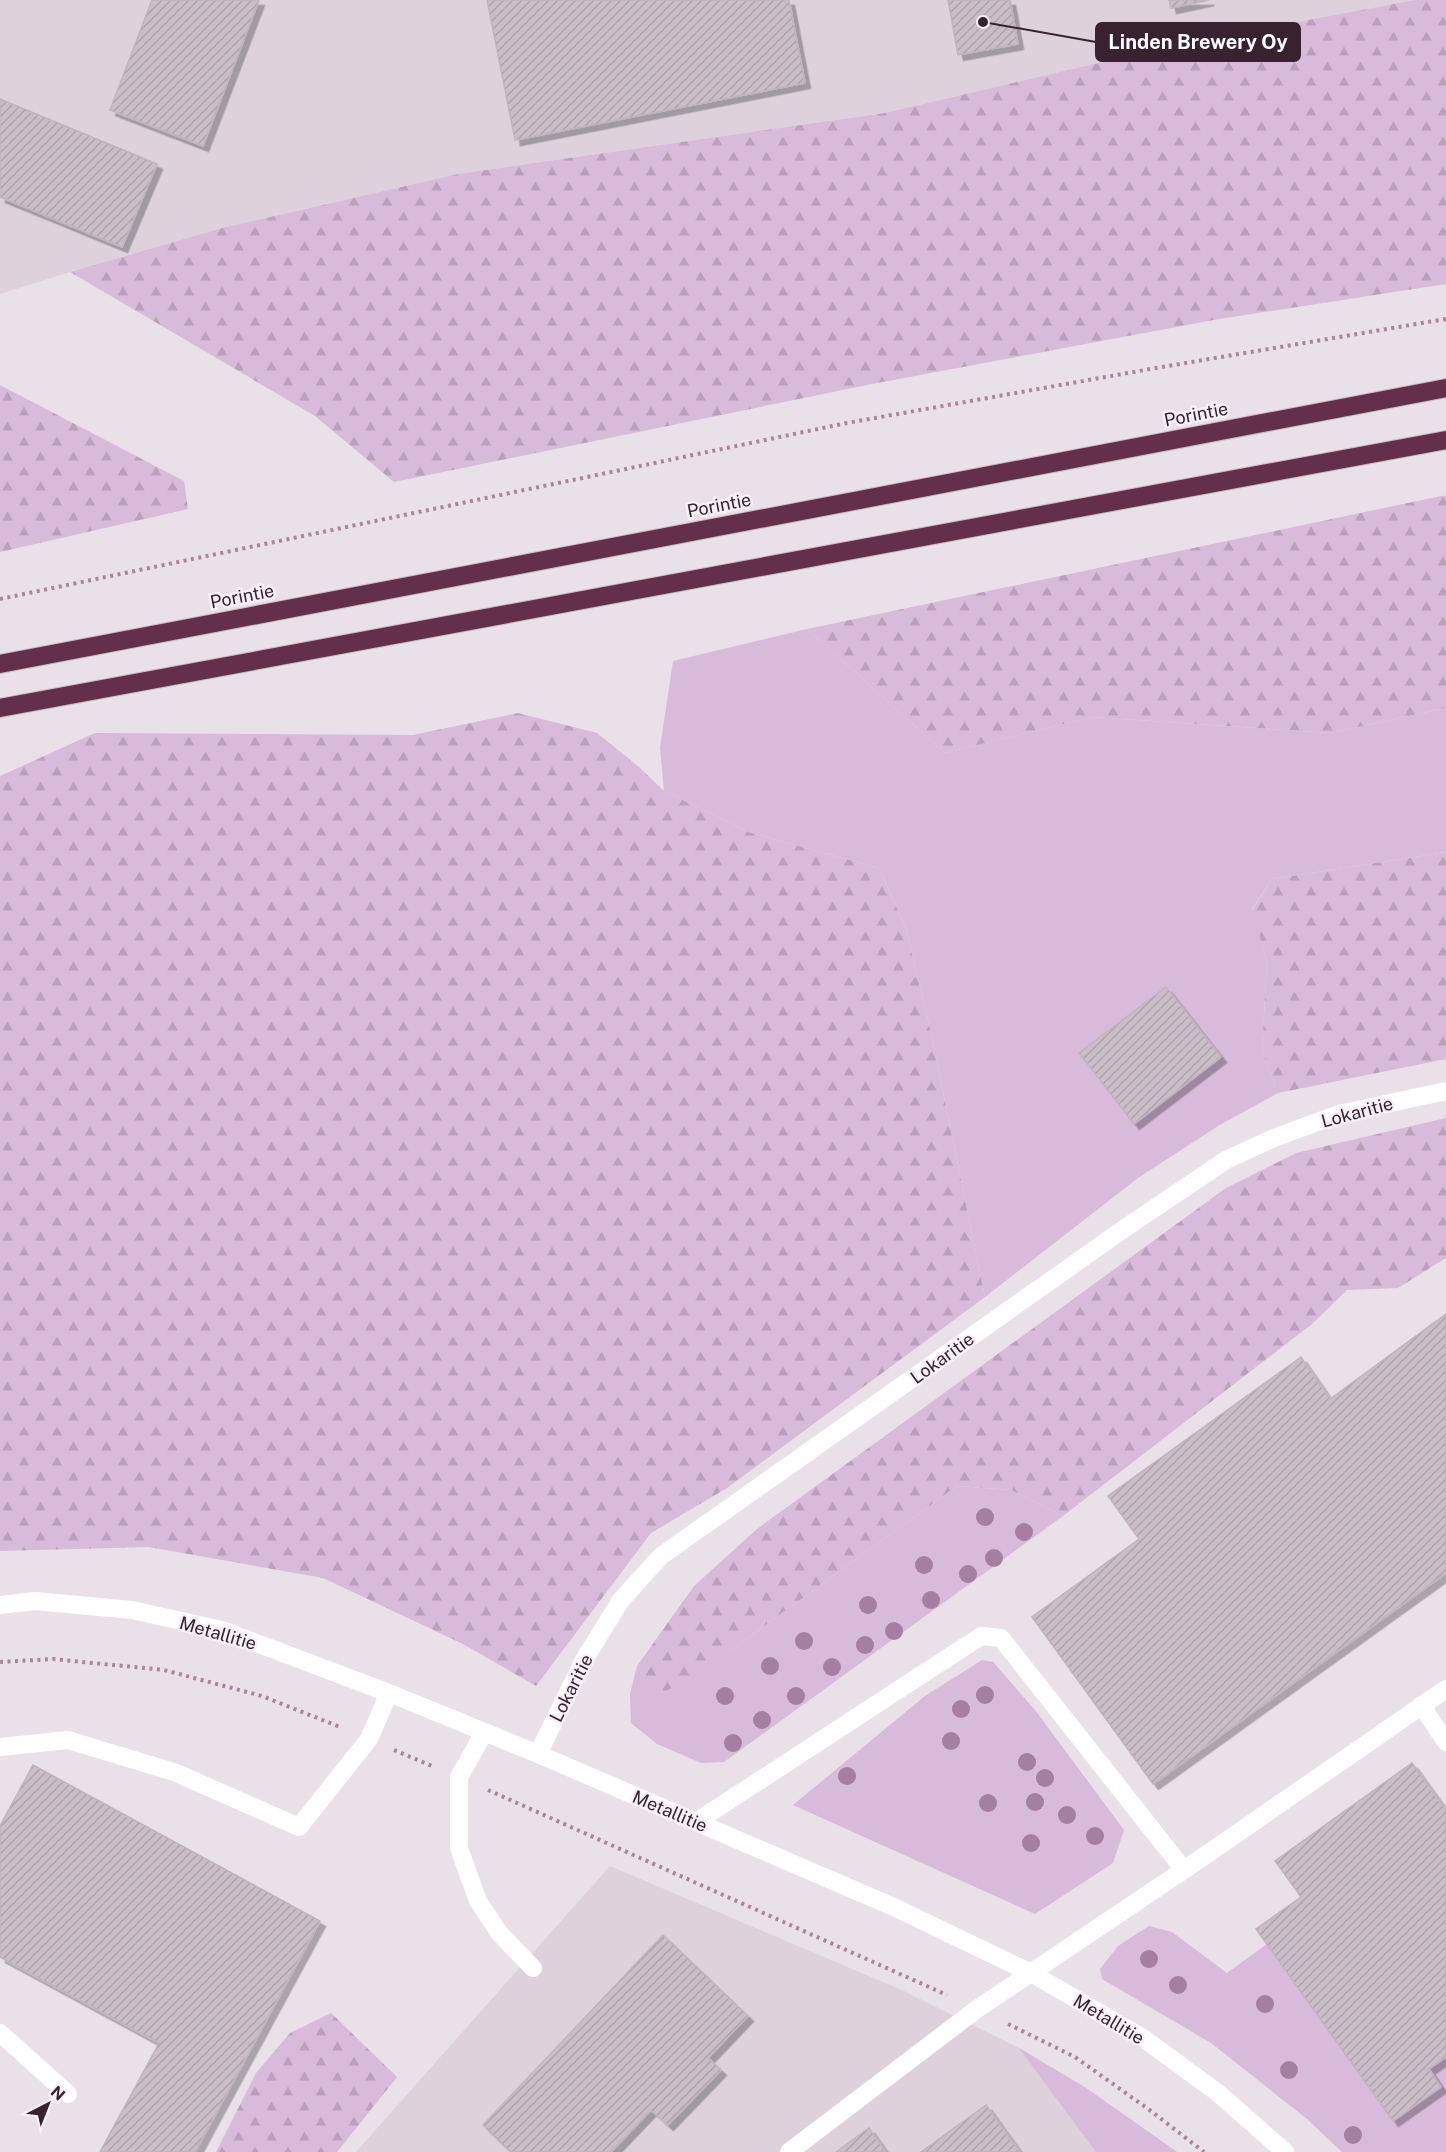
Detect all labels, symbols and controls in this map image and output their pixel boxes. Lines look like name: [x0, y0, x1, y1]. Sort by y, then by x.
callout: Linden Brewery Oy: [1096, 23, 1300, 61]
text: Linden Brewery Oy: [1108, 30, 1288, 54]
street label: Porintie: [1162, 398, 1230, 430]
street label: Porintie: [685, 489, 753, 521]
street label: Porintie: [208, 580, 276, 612]
street label: Lokaritie: [1319, 1092, 1395, 1132]
street label: Lokaritie: [906, 1328, 978, 1388]
street label: Metallitie: [177, 1612, 259, 1654]
street label: Lokaritie: [545, 1651, 597, 1725]
street label: Metallitie: [629, 1786, 711, 1836]
street label: Metallitie: [1070, 1990, 1148, 2048]
north arrow: [18, 2074, 78, 2134]
text: N: [47, 2082, 69, 2104]

